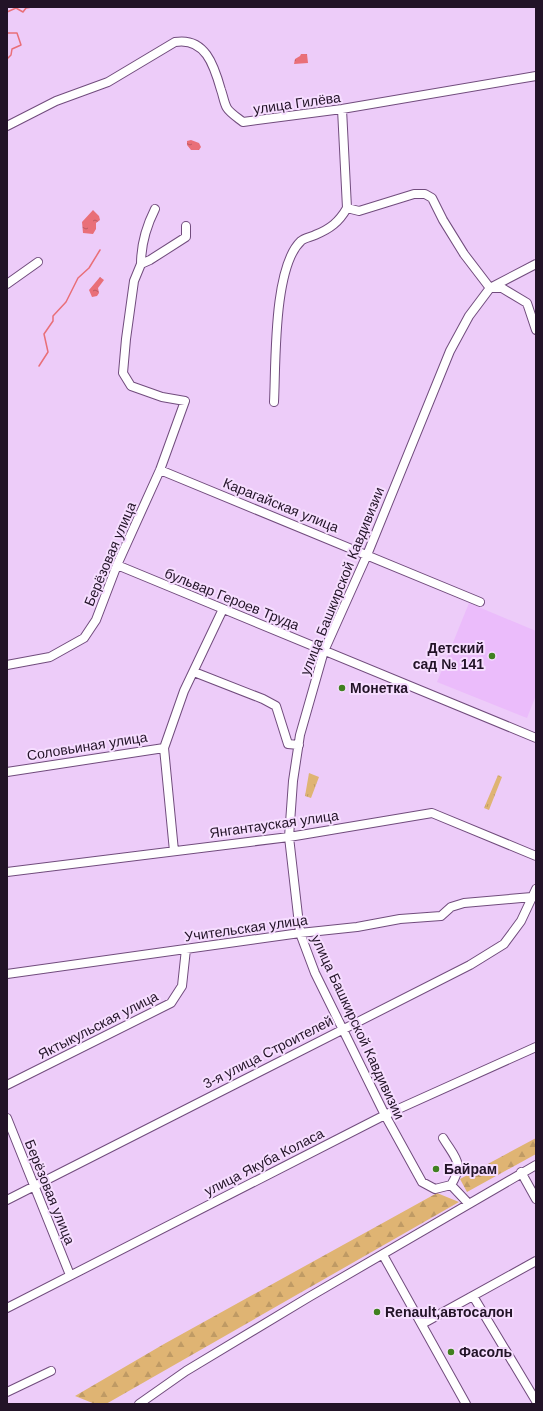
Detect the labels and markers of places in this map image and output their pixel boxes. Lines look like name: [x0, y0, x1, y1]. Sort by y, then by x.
place label: Детский сад № 141: [413, 640, 484, 672]
marker: Детский сад № 141: [487, 651, 497, 661]
place label: Монетка: [350, 680, 408, 696]
marker: Монетка: [337, 683, 347, 693]
place label: Байрам: [444, 1161, 497, 1177]
marker: Байрам: [431, 1164, 441, 1174]
place label: Renault,автосалон: [385, 1304, 513, 1320]
marker: Renault,автосалон: [372, 1307, 382, 1317]
place label: Фасоль: [459, 1344, 513, 1360]
marker: Фасоль: [446, 1347, 456, 1357]

